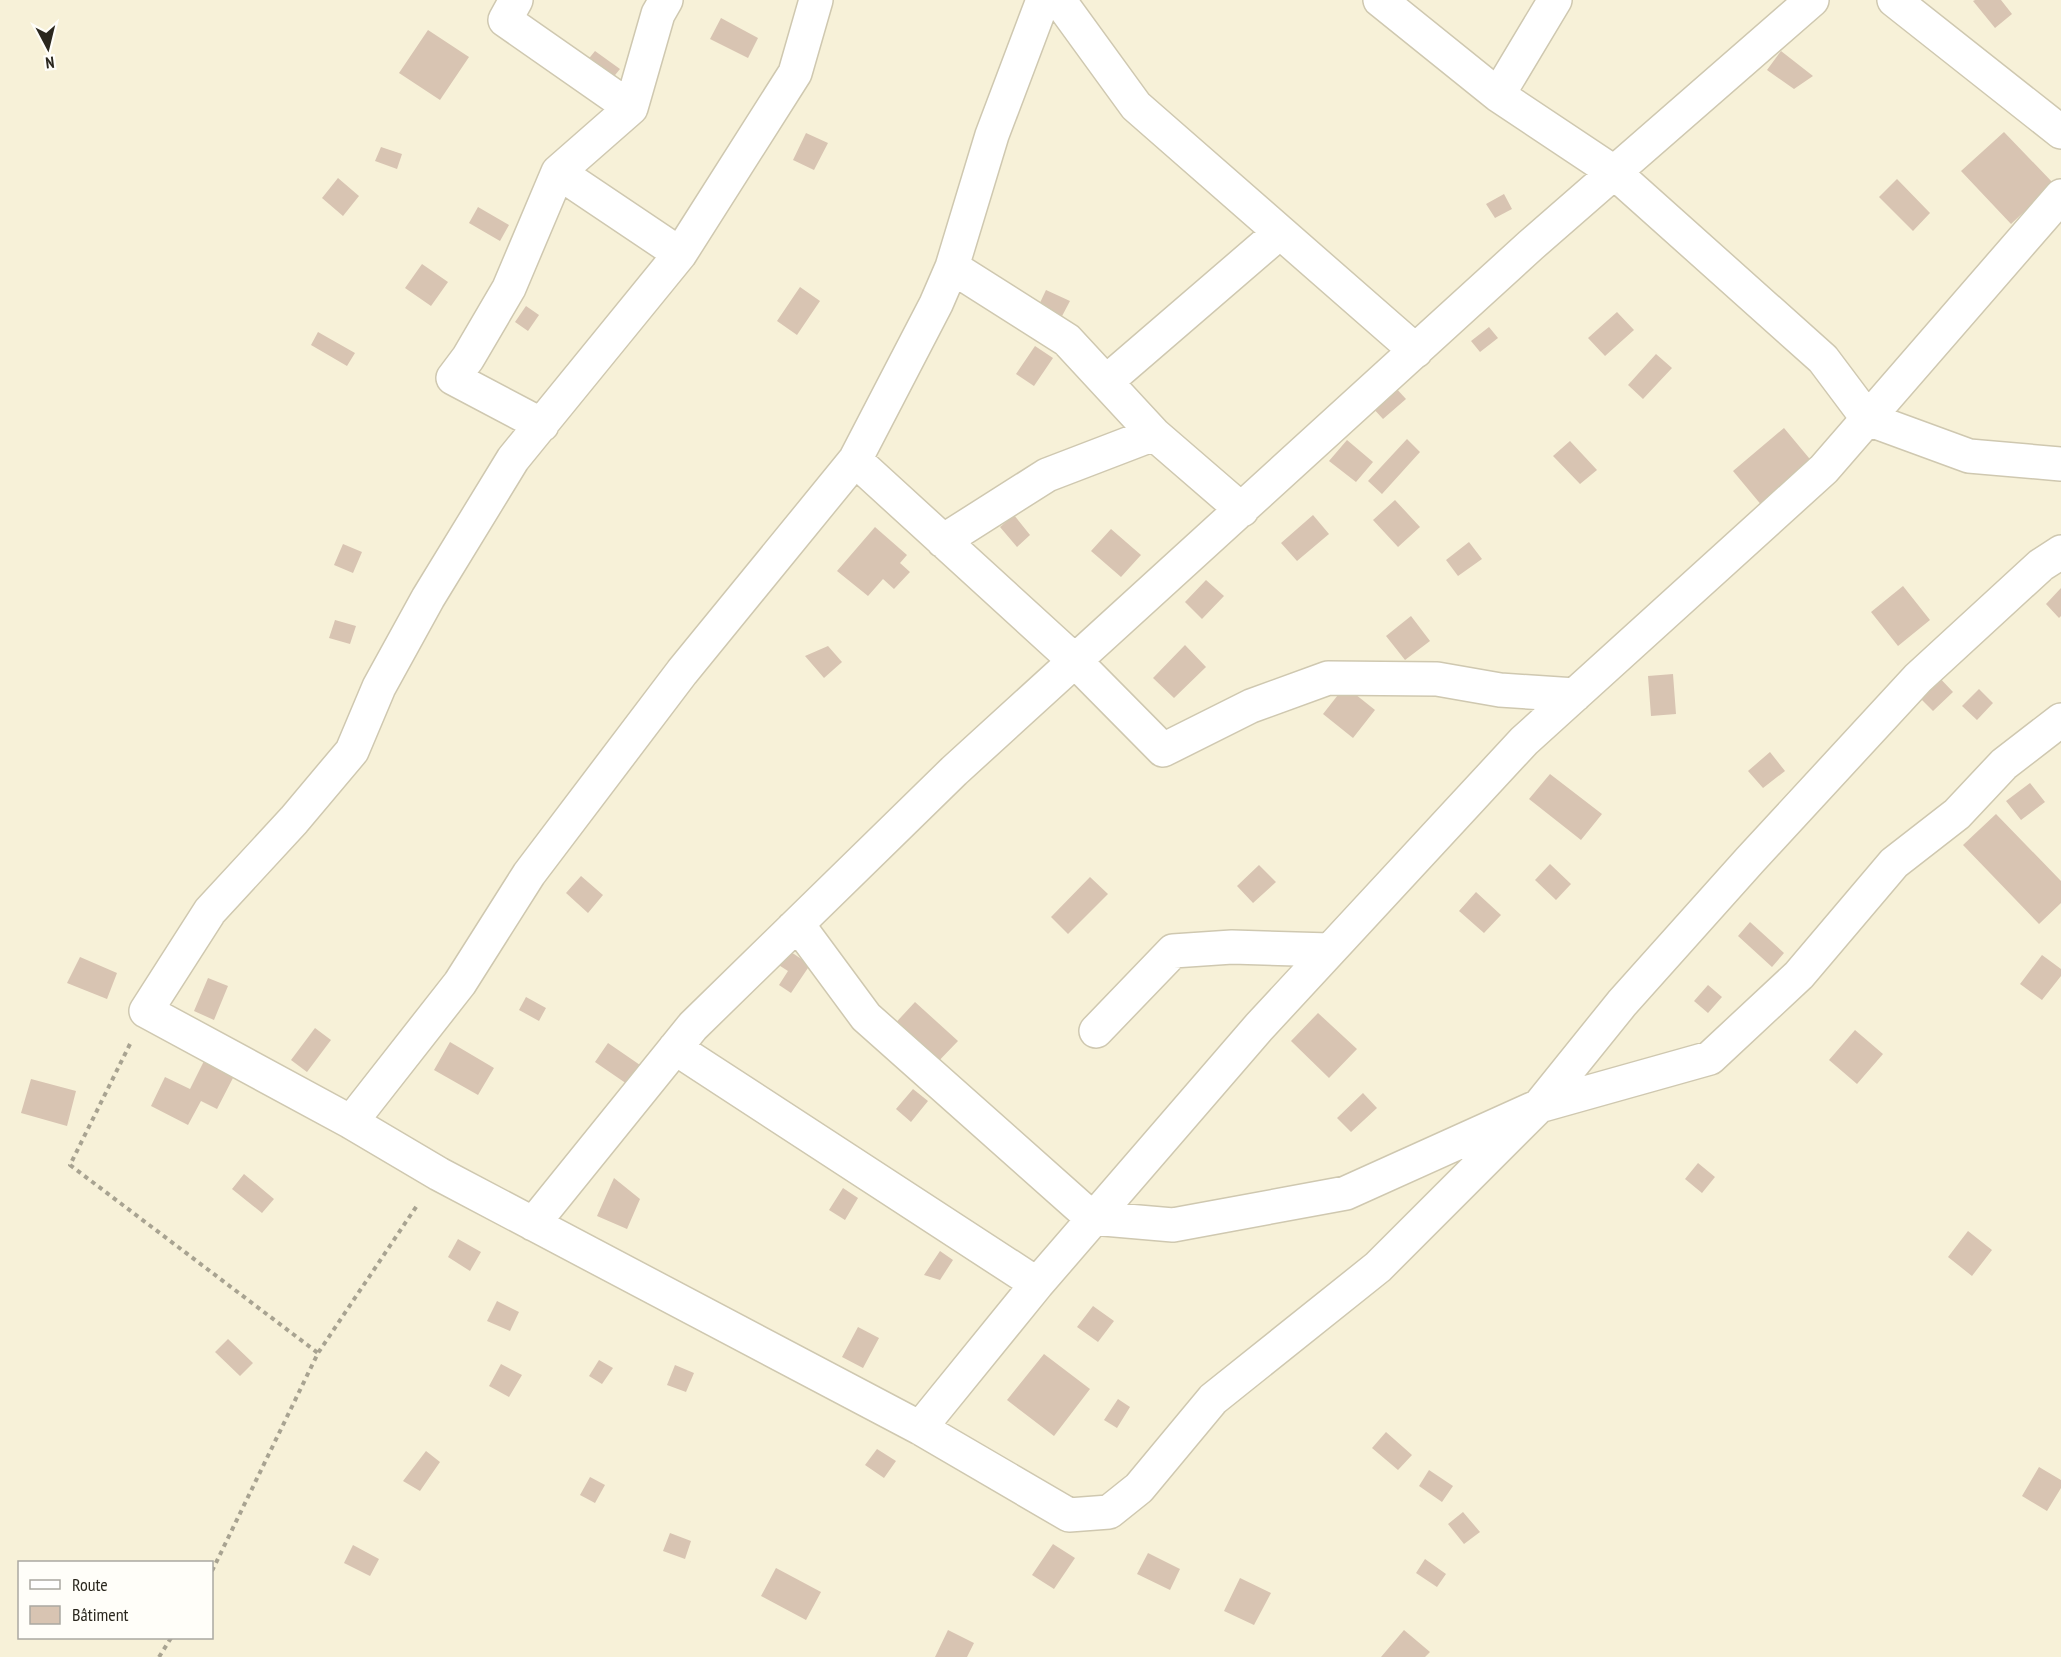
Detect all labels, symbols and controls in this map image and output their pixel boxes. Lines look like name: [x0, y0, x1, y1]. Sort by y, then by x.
north arrow: [18, 18, 78, 78]
text: N: [44, 52, 55, 73]
legend: [18, 1561, 213, 1639]
text: Route: [72, 1573, 108, 1596]
text: Bâtiment: [72, 1603, 129, 1626]

